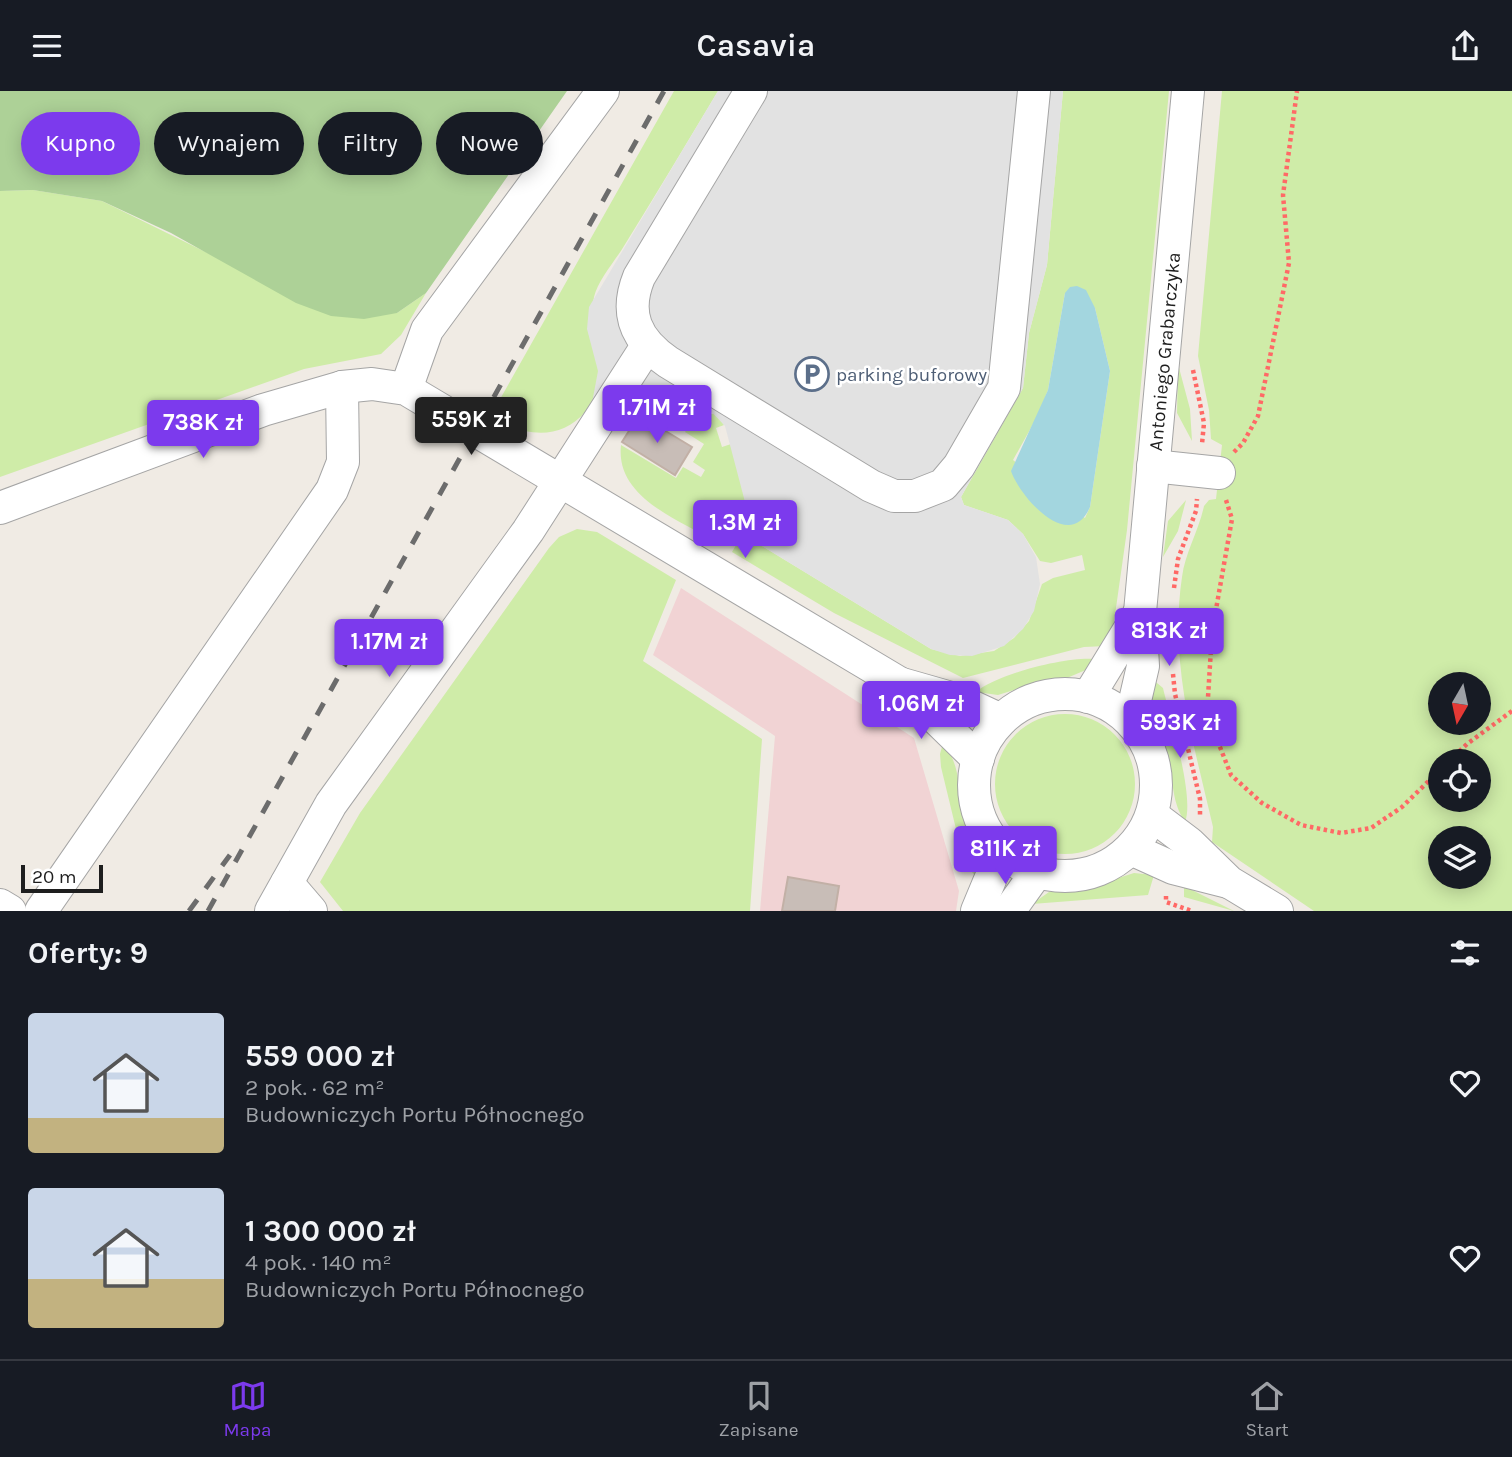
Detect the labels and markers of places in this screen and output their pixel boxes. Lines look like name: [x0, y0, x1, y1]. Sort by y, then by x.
parking icon: parking buforowy: [793, 355, 831, 393]
place label: parking buforowy: [836, 364, 987, 386]
pin: 1.71M zł: [585, 385, 729, 445]
pin: 559K zł: [406, 397, 536, 457]
pin: 738K zł: [138, 401, 268, 460]
pin: 1.3M zł: [680, 501, 810, 560]
pin: 813K zł: [1104, 609, 1234, 668]
pin: 1.17M zł: [317, 619, 461, 679]
pin: 1.06M zł: [849, 681, 993, 741]
pin: 593K zł: [1115, 701, 1245, 760]
pin: 811K zł: [940, 827, 1070, 886]

